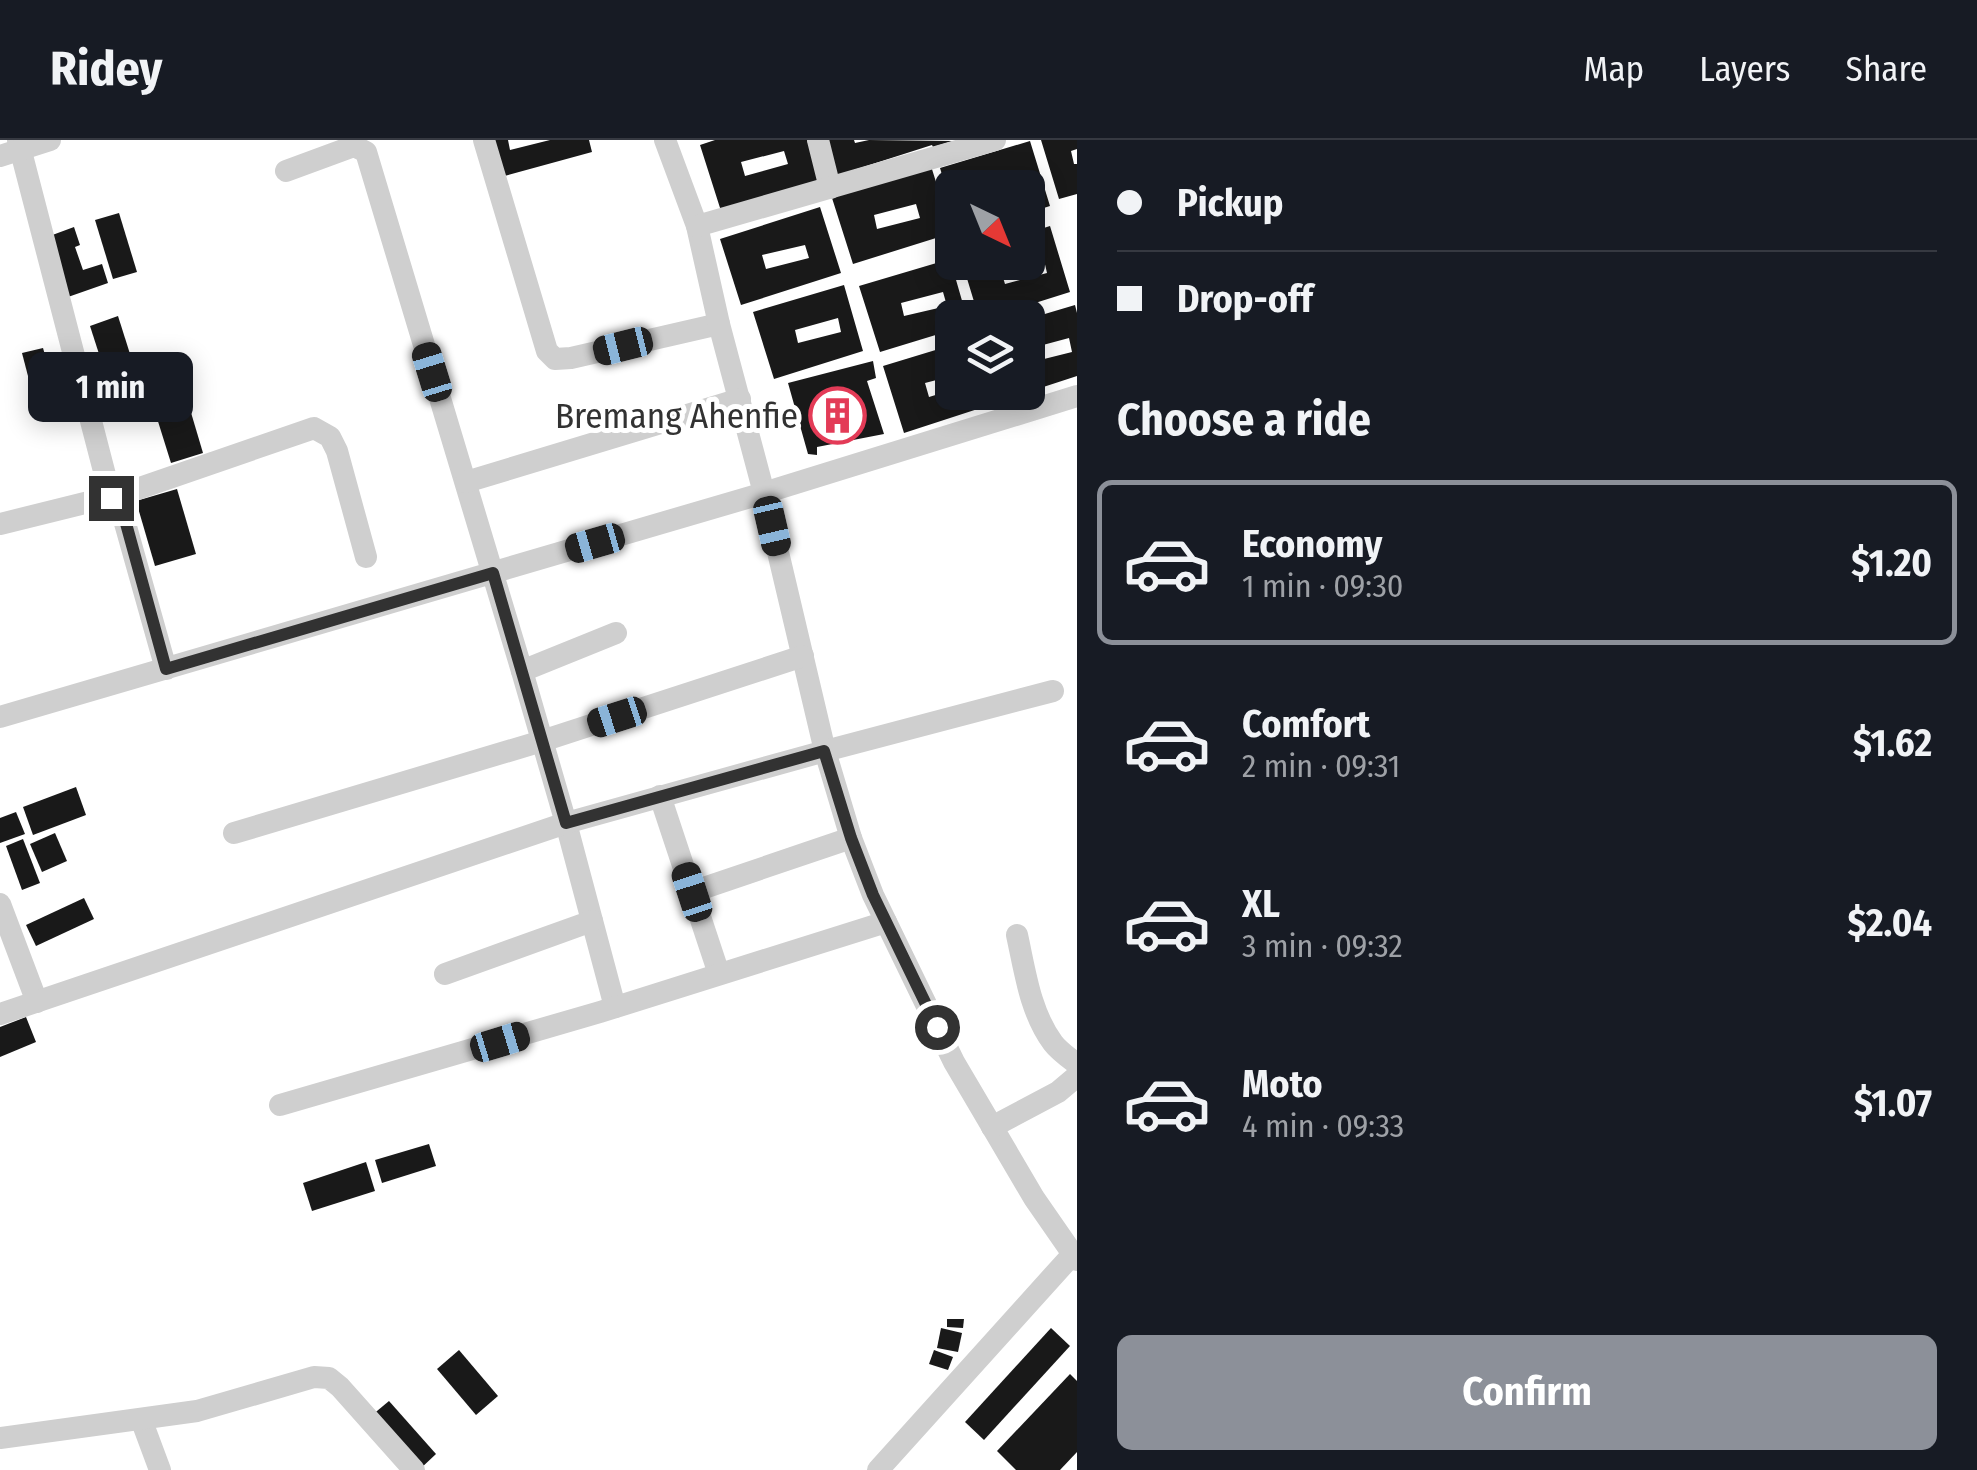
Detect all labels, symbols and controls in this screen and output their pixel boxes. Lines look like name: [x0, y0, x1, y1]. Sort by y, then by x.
text: Ridey: [50, 40, 162, 98]
text: Map: [1584, 48, 1644, 90]
text: Layers: [1699, 48, 1791, 90]
text: Share: [1846, 48, 1927, 90]
north arrow: [935, 170, 1045, 280]
map controls: [935, 170, 1045, 410]
text: Pickup: [1177, 180, 1283, 226]
text: Drop-off: [1177, 276, 1313, 322]
button: layers: [935, 300, 1045, 410]
car: [590, 324, 656, 368]
car: [409, 339, 455, 405]
callout: 1 min: [28, 353, 194, 423]
text: 1 min: [76, 368, 145, 406]
building icon: Bremang Ahenfie: [807, 386, 867, 446]
text: Choose a ride: [1117, 393, 1371, 447]
place label: Bremang Ahenfie: [555, 395, 798, 437]
route end: [89, 476, 134, 521]
car: [751, 493, 793, 559]
icon: car: [1122, 518, 1212, 608]
car: [562, 520, 628, 566]
text: Economy: [1242, 521, 1382, 567]
text: $1.20: [1851, 540, 1932, 586]
text: 1 min · 09:30: [1242, 567, 1404, 605]
car: [584, 693, 650, 741]
icon: car: [1122, 698, 1212, 788]
text: Comfort: [1242, 701, 1370, 747]
text: $1.62: [1853, 720, 1932, 766]
text: 2 min · 09:31: [1242, 747, 1400, 785]
car: [668, 859, 716, 925]
icon: car: [1122, 878, 1212, 968]
text: XL: [1242, 881, 1280, 927]
text: $2.04: [1847, 900, 1932, 946]
text: 3 min · 09:32: [1242, 927, 1403, 965]
route start: [915, 1005, 960, 1050]
car: [467, 1019, 533, 1065]
icon: car: [1122, 1058, 1212, 1148]
text: Moto: [1242, 1061, 1323, 1107]
text: $1.07: [1854, 1080, 1932, 1126]
text: 4 min · 09:33: [1242, 1107, 1404, 1145]
button: Confirm: [1117, 1335, 1937, 1450]

